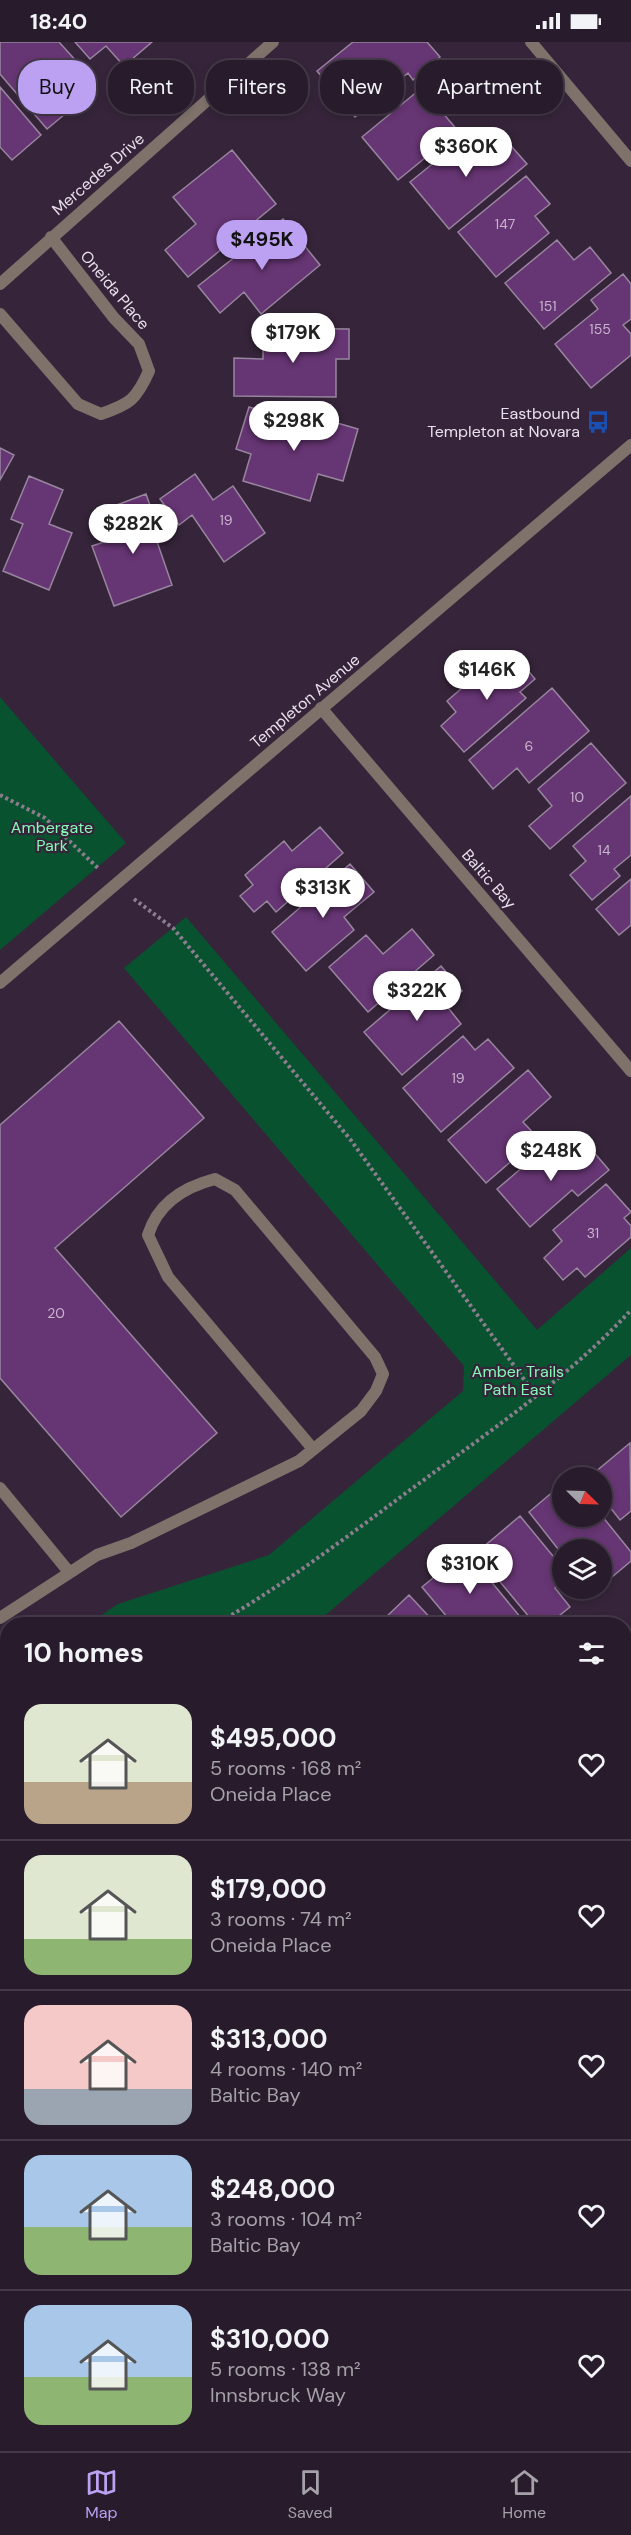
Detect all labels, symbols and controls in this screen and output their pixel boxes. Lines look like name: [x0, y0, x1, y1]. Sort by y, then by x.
text: 18:40: [30, 7, 87, 36]
chip: Buy: [18, 60, 96, 114]
chip: Rent: [108, 60, 194, 114]
chip: Filters: [206, 60, 308, 114]
chip: New: [320, 60, 404, 114]
chip: Apartment: [416, 60, 563, 114]
pin: $360K: [424, 127, 508, 178]
street label: Mercedes Drive: [47, 128, 149, 220]
text: $360K: [434, 133, 498, 159]
house number: 147: [495, 215, 515, 233]
pin: $495K: [220, 220, 304, 271]
text: $495K: [230, 226, 294, 252]
street label: Oneida Place: [76, 246, 154, 334]
house number: 151: [539, 297, 557, 315]
pin: $179K: [251, 313, 335, 364]
text: $179K: [265, 319, 321, 345]
house number: 155: [589, 320, 611, 338]
pin: $298K: [252, 401, 336, 452]
place label: Eastbound Templeton at Novara: [427, 403, 580, 442]
text: $298K: [263, 407, 325, 433]
bus stop icon: Eastbound Templeton at Novara: [585, 409, 611, 435]
pin: $282K: [91, 504, 175, 555]
text: $282K: [103, 510, 163, 536]
house number: 19: [219, 511, 233, 529]
street label: Templeton Avenue: [246, 649, 364, 753]
pin: $146K: [445, 650, 529, 701]
text: $146K: [458, 656, 516, 682]
house number: 6: [525, 737, 533, 755]
house number: 10: [570, 788, 584, 806]
park label: Ambergate Park: [11, 817, 93, 856]
house number: 14: [598, 841, 611, 859]
street label: Baltic Bay: [457, 845, 521, 913]
pin: $313K: [281, 868, 365, 919]
text: $313K: [295, 874, 351, 900]
pin: $322K: [375, 971, 459, 1022]
text: $322K: [387, 977, 447, 1003]
house number: 19: [451, 1069, 465, 1087]
pin: $248K: [509, 1131, 593, 1182]
text: $248K: [520, 1137, 582, 1163]
house number: 31: [587, 1224, 599, 1242]
house number: 20: [47, 1304, 65, 1322]
park label: Amber Trails Path East: [472, 1361, 564, 1400]
north arrow: [552, 1467, 612, 1527]
map controls: [552, 1467, 612, 1599]
button: layers: [552, 1539, 612, 1599]
pin: $310K: [428, 1544, 512, 1595]
text: $310K: [441, 1550, 499, 1576]
text: 10 homes: [24, 1636, 144, 1670]
icon: filters: [575, 1637, 608, 1670]
text: $495,000: [210, 1721, 337, 1755]
icon: home: [72, 1728, 144, 1800]
icon: heart: [575, 1748, 608, 1781]
text: 5 rooms · 168 m²: [210, 1755, 361, 1781]
text: Oneida Place: [210, 1781, 332, 1807]
text: $179,000: [210, 1872, 327, 1906]
icon: home: [72, 1879, 144, 1951]
icon: heart: [575, 1899, 608, 1932]
text: 3 rooms · 74 m²: [210, 1906, 352, 1932]
text: Oneida Place: [210, 1932, 332, 1958]
text: $313,000: [210, 2022, 328, 2056]
icon: home: [72, 2029, 144, 2101]
icon: heart: [575, 2049, 608, 2082]
text: 4 rooms · 140 m²: [210, 2056, 362, 2082]
text: Baltic Bay: [210, 2082, 301, 2108]
text: $248,000: [210, 2172, 335, 2206]
icon: home: [72, 2179, 144, 2251]
icon: heart: [575, 2199, 608, 2232]
text: 3 rooms · 104 m²: [210, 2206, 362, 2232]
text: Baltic Bay: [210, 2232, 301, 2258]
text: $310,000: [210, 2322, 330, 2356]
icon: home: [72, 2329, 144, 2401]
icon: heart: [575, 2349, 608, 2382]
text: 5 rooms · 138 m²: [210, 2356, 361, 2382]
text: Innsbruck Way: [210, 2382, 346, 2408]
tab: Map: [85, 2466, 118, 2523]
tab: Saved: [288, 2466, 333, 2523]
tab: Home: [502, 2466, 546, 2523]

